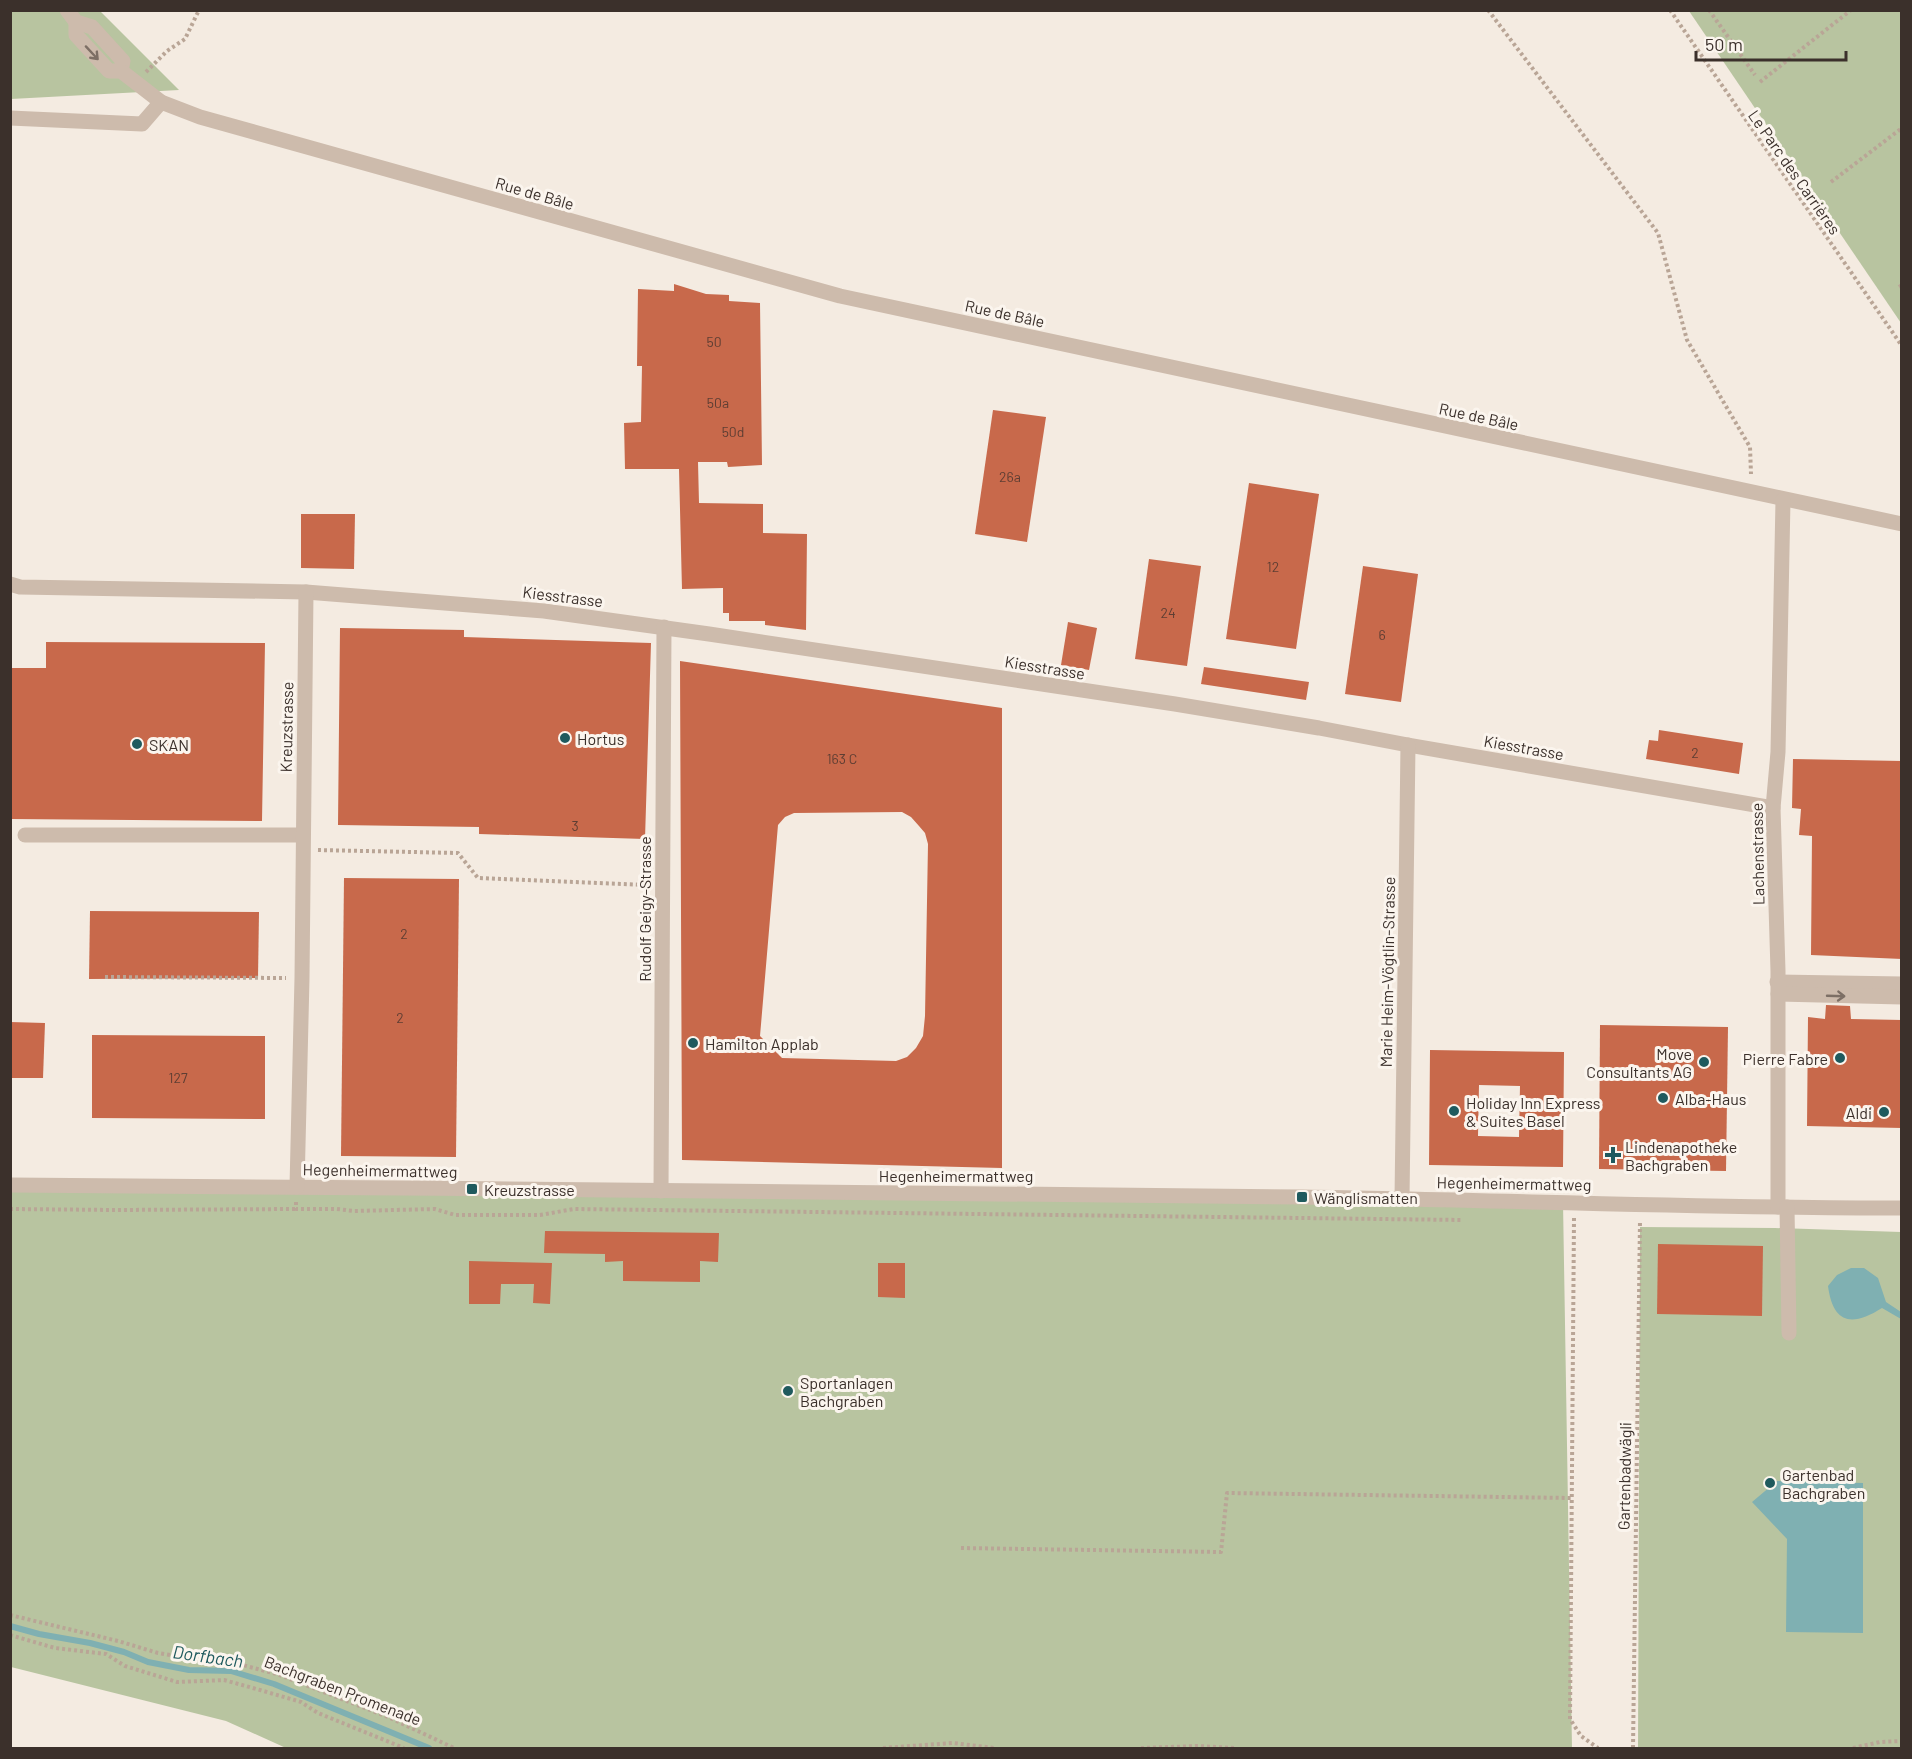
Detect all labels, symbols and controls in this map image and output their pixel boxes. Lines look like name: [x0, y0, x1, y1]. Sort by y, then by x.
scale bar: [1696, 24, 1846, 62]
text: 50 m: [1705, 33, 1743, 55]
one-way arrow: [85, 45, 99, 60]
street label: Le Parc des Carrières: [1745, 106, 1845, 238]
street label: Rue de Bâle: [494, 173, 576, 213]
street label: Rue de Bâle: [963, 295, 1047, 331]
house number: 50: [706, 333, 722, 350]
house number: 50a: [707, 394, 729, 411]
street label: Rue de Bâle: [1437, 398, 1521, 434]
house number: 50d: [722, 423, 744, 440]
house number: 26a: [999, 468, 1021, 485]
house number: 12: [1267, 558, 1279, 575]
street label: Kiesstrasse: [522, 582, 604, 610]
house number: 24: [1160, 604, 1176, 621]
house number: 6: [1378, 626, 1386, 643]
street label: Kiesstrasse: [1004, 651, 1086, 683]
street label: Kreuzstrasse: [276, 681, 296, 773]
place label: Hortus: [577, 729, 624, 748]
marker: Hortus: [558, 731, 572, 745]
street label: Kiesstrasse: [1483, 731, 1565, 763]
place label: SKAN: [149, 735, 189, 754]
marker: SKAN: [130, 737, 144, 751]
house number: 2: [1691, 744, 1699, 761]
house number: 163 C: [827, 750, 857, 767]
street label: Lachenstrasse: [1747, 803, 1767, 905]
house number: 3: [571, 817, 579, 834]
street label: Rudolf Geigy-Strasse: [635, 836, 654, 982]
street label: Marie Heim-Vögtlin-Strasse: [1376, 876, 1398, 1068]
house number: 2: [400, 925, 408, 942]
one-way arrow: [1826, 990, 1846, 1001]
house number: 2: [396, 1009, 404, 1026]
place label: Hamilton Applab: [705, 1034, 819, 1053]
marker: Hamilton Applab: [686, 1036, 700, 1050]
place label: Move Consultants AG: [1586, 1044, 1692, 1081]
place label: Pierre Fabre: [1743, 1049, 1828, 1068]
marker: Pierre Fabre: [1833, 1051, 1847, 1065]
marker: Move Consultants AG: [1697, 1055, 1711, 1069]
house number: 127: [168, 1069, 188, 1086]
place label: Alba-Haus: [1675, 1089, 1747, 1108]
marker: Alba-Haus: [1656, 1091, 1670, 1105]
place label: Holiday Inn Express & Suites Basel: [1466, 1093, 1600, 1130]
place label: Aldi: [1846, 1103, 1872, 1122]
marker: Holiday Inn Express & Suites Basel: [1447, 1104, 1461, 1118]
marker: Aldi: [1877, 1105, 1891, 1119]
place label: Lindenapotheke Bachgraben: [1625, 1137, 1737, 1174]
marker: Lindenapotheke Bachgraben: [1606, 1148, 1620, 1162]
street label: Hegenheimermattweg: [303, 1159, 457, 1181]
street label: Hegenheimermattweg: [879, 1166, 1033, 1185]
street label: Hegenheimermattweg: [1437, 1172, 1591, 1194]
place label: Kreuzstrasse: [484, 1180, 575, 1199]
marker: Kreuzstrasse: [465, 1182, 479, 1196]
place label: Wänglismatten: [1314, 1188, 1418, 1207]
marker: Wänglismatten: [1295, 1190, 1309, 1204]
place label: Sportanlagen Bachgraben: [800, 1373, 893, 1410]
marker: Sportanlagen Bachgraben: [781, 1384, 795, 1398]
street label: Gartenbadwägli: [1614, 1422, 1634, 1530]
place label: Gartenbad Bachgraben: [1782, 1465, 1865, 1502]
marker: Gartenbad Bachgraben: [1763, 1476, 1777, 1490]
water label: Dorfbach: [171, 1640, 245, 1672]
street label: Bachgraben Promenade: [262, 1651, 424, 1729]

